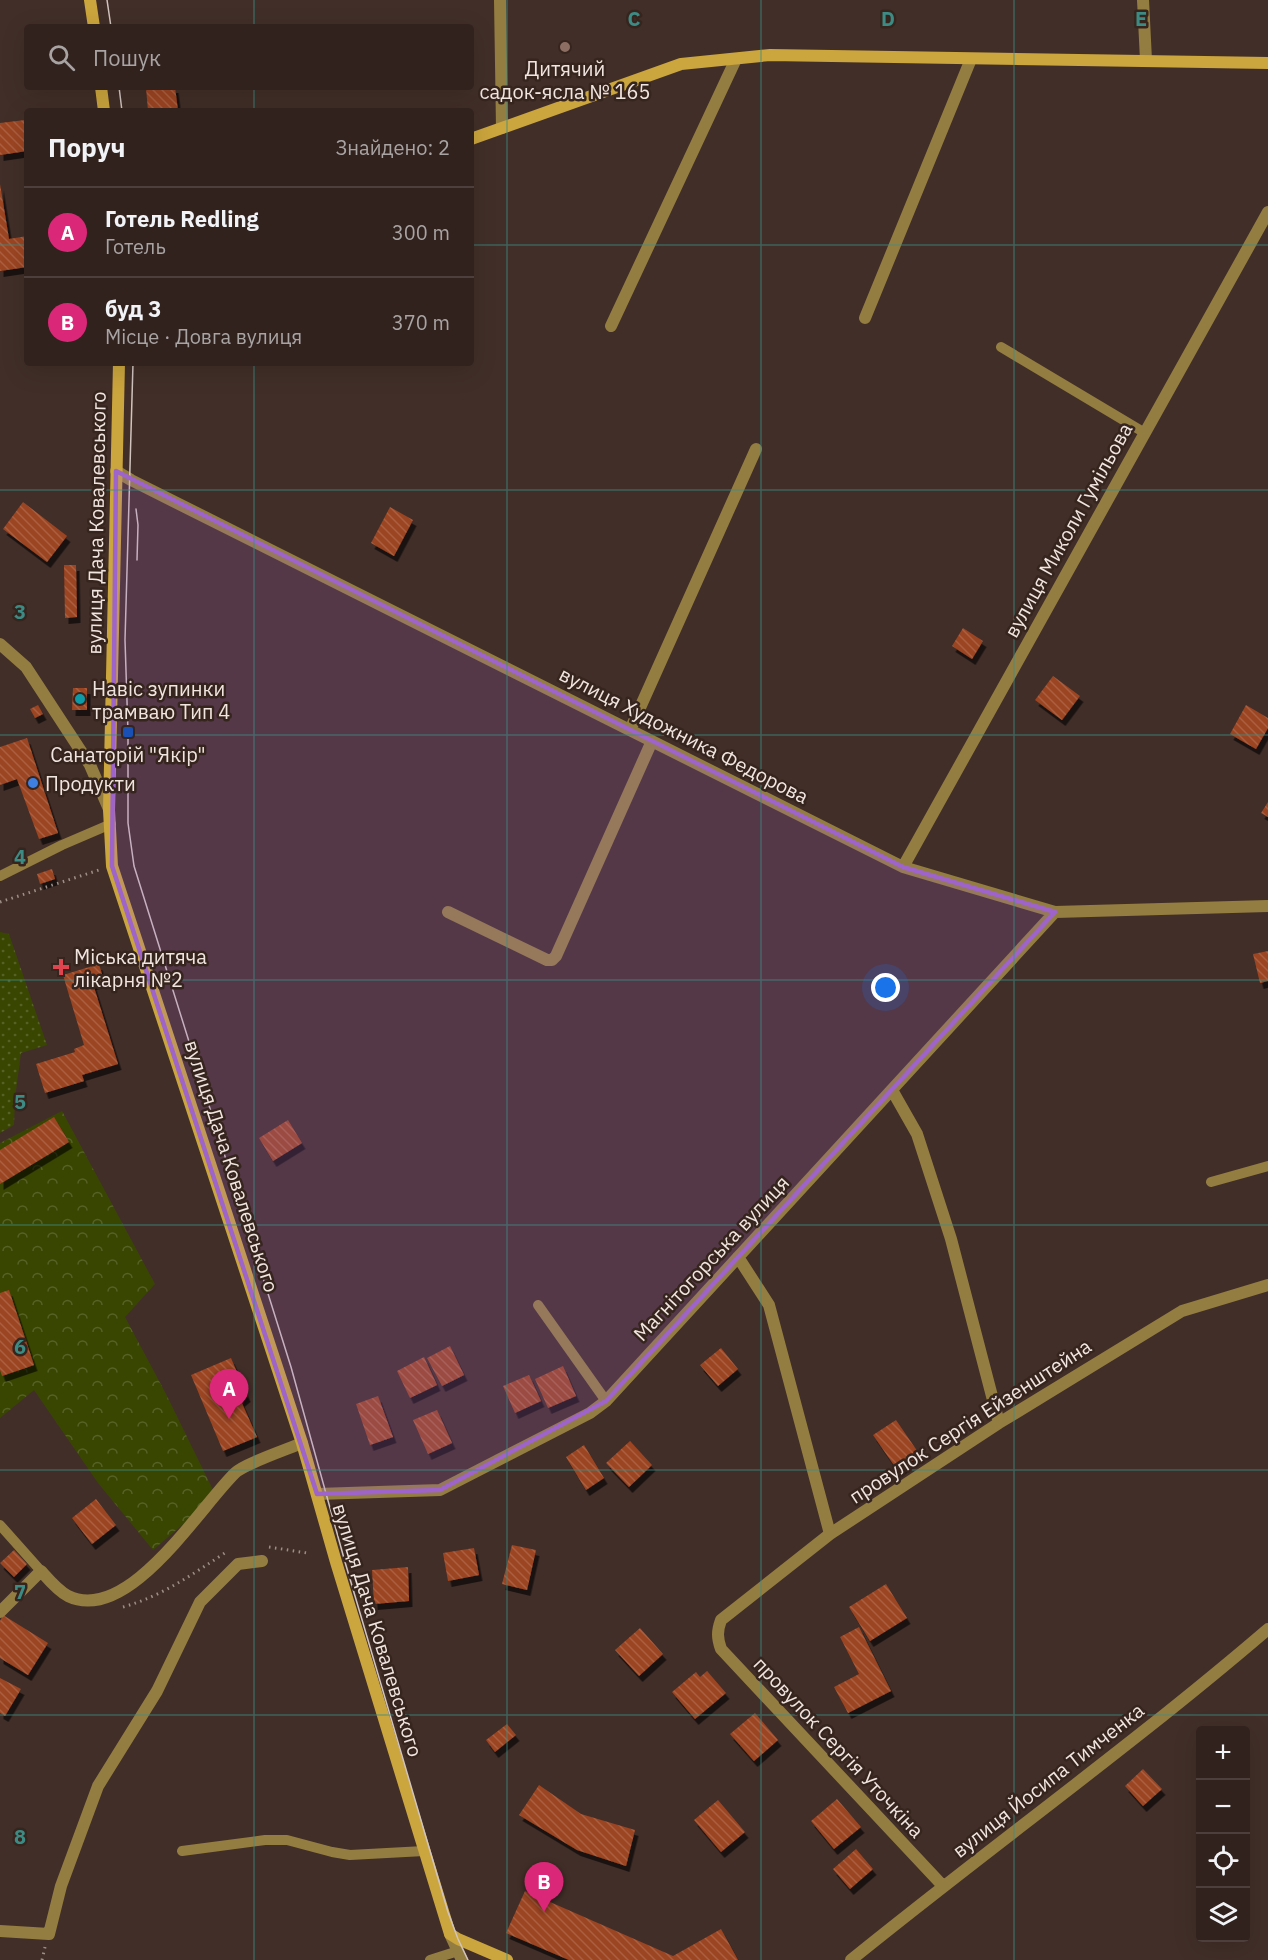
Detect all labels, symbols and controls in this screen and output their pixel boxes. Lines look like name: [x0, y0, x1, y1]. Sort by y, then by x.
text: C: [627, 5, 641, 32]
text: D: [881, 5, 895, 32]
text: E: [1135, 5, 1147, 32]
search box: [24, 24, 474, 90]
marker: Дитячий садок-ясла № 165: [558, 40, 572, 54]
icon: search: [45, 41, 78, 74]
text: Пошук: [93, 43, 161, 72]
place label: Дитячий садок-ясла № 165: [479, 55, 651, 105]
text: Поруч: [48, 130, 126, 164]
text: Знайдено: 2: [336, 134, 450, 161]
text: Готель Redling: [105, 204, 259, 233]
text: A: [61, 219, 74, 246]
text: 300 m: [392, 219, 450, 246]
text: Готель: [105, 233, 166, 260]
text: буд 3: [105, 294, 161, 323]
text: B: [61, 309, 74, 336]
text: 370 m: [392, 309, 450, 336]
text: Місце · Довга вулиця: [105, 323, 302, 350]
street label: вулиця Дача Ковалевського: [80, 391, 112, 655]
street label: вулиця Миколи Гумільова: [998, 418, 1138, 642]
text: 3: [14, 598, 26, 625]
street label: вулиця Художника Федорова: [555, 660, 814, 810]
place label: Навіс зупинки трамваю Тип 4: [92, 675, 230, 725]
marker: Навіс зупинки трамваю Тип 4: [73, 692, 87, 706]
marker: Санаторій "Якір": [121, 725, 135, 739]
place label: Санаторій "Якір": [50, 741, 206, 768]
place label: Продукти: [45, 770, 136, 797]
marker: Продукти: [26, 776, 40, 790]
text: 4: [14, 843, 26, 870]
place label: Міська дитяча лікарня №2: [74, 943, 207, 993]
marker: Міська дитяча лікарня №2: [52, 958, 70, 976]
your location: [871, 973, 900, 1002]
street label: вулиця Дача Ковалевського: [178, 1037, 286, 1295]
text: 5: [14, 1088, 26, 1115]
street label: Магнітогорська вулиця: [627, 1169, 795, 1347]
street label: провулок Сергія Ейзенштейна: [844, 1332, 1097, 1510]
text: 6: [14, 1333, 26, 1360]
pin: A: [210, 1370, 248, 1419]
street label: вулиця Дача Ковалевського: [327, 1500, 429, 1760]
text: 7: [14, 1578, 26, 1605]
street label: провулок Сергія Уточкіна: [748, 1651, 930, 1844]
street label: вулиця Йосипа Тимченка: [947, 1696, 1150, 1863]
map controls: [1196, 1726, 1250, 1942]
button: +: [1196, 1726, 1250, 1780]
button: −: [1196, 1780, 1250, 1834]
text: 8: [14, 1823, 26, 1850]
button: locate: [1196, 1834, 1250, 1888]
pin: B: [524, 1862, 564, 1912]
button: layers: [1196, 1888, 1250, 1942]

